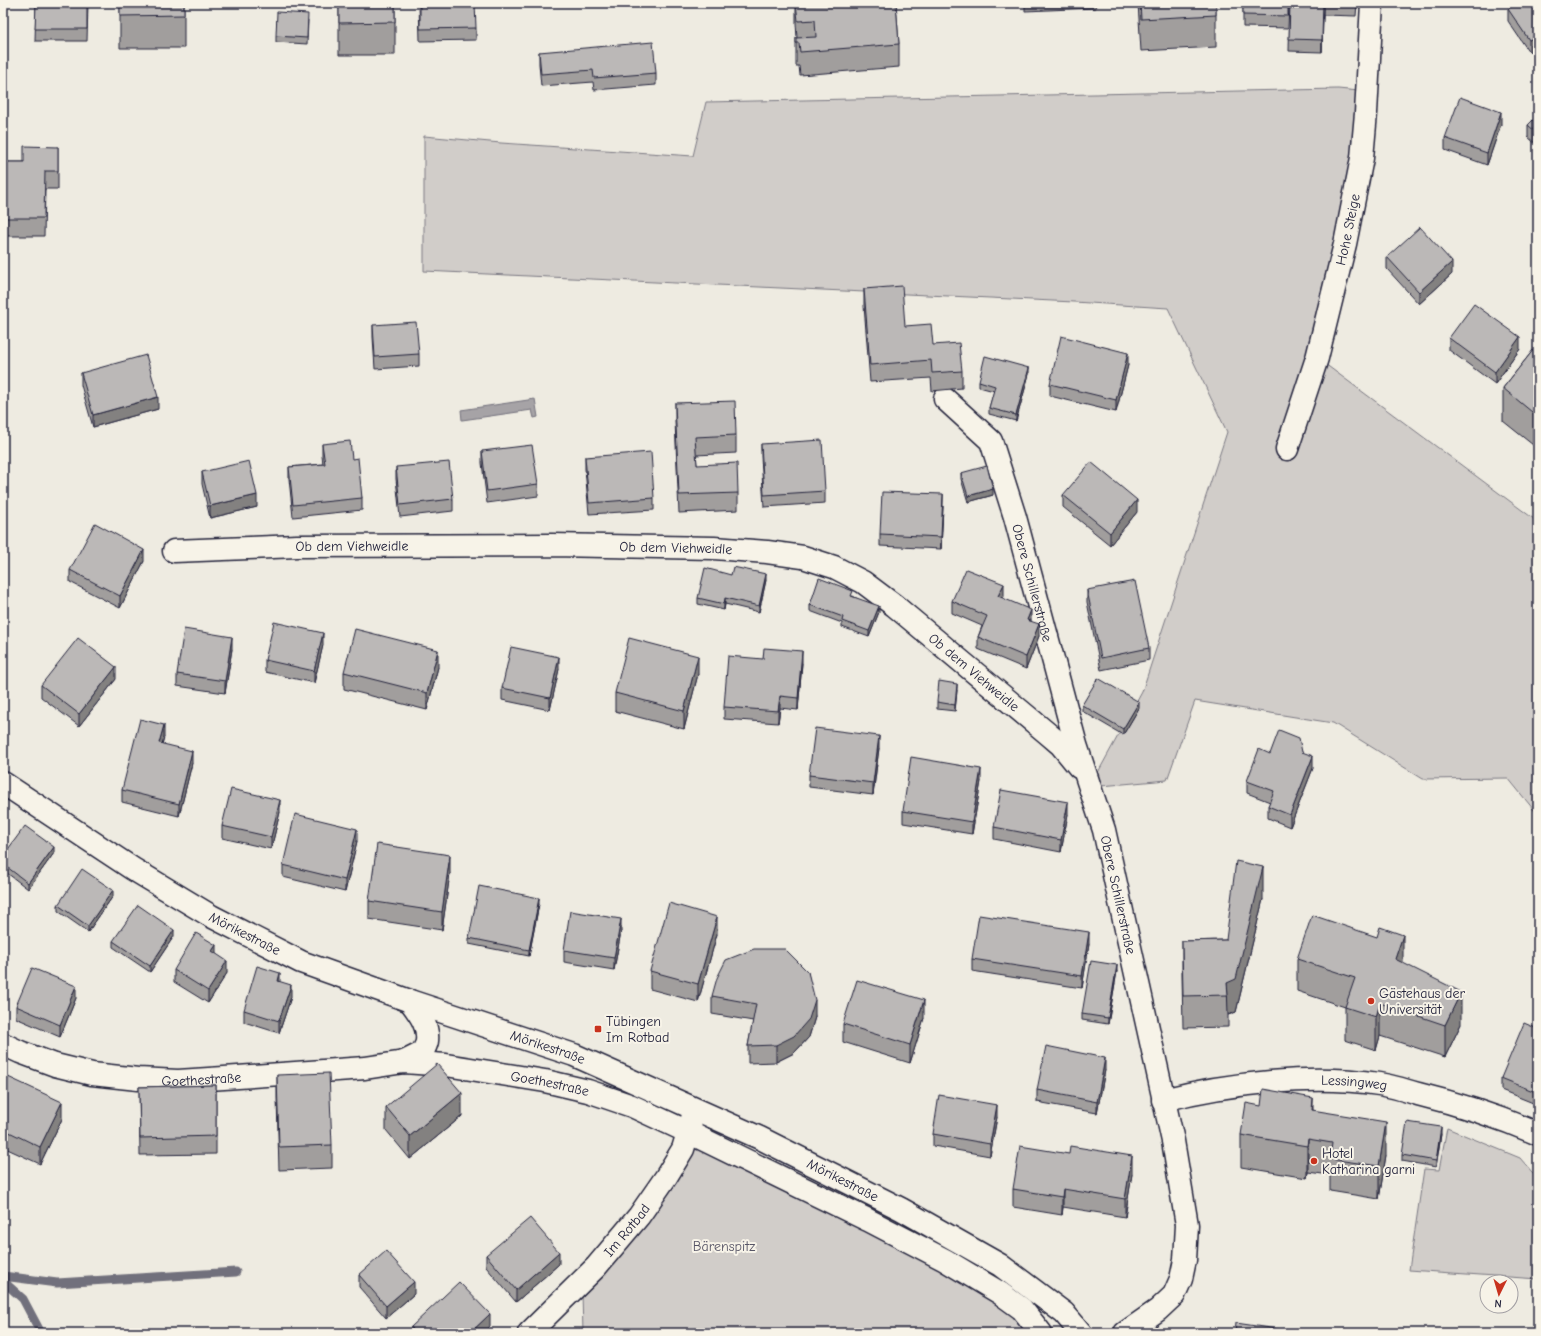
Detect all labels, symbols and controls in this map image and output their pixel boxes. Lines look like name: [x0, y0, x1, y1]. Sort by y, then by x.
street label: Hohe Steige: [1332, 192, 1364, 267]
street label: Obere Schillerstraße: [1008, 522, 1056, 644]
street label: Ob dem Viehweidle: [295, 538, 408, 555]
street label: Ob dem Viehweidle: [619, 538, 733, 558]
street label: Ob dem Viehweidle: [925, 630, 1023, 715]
street label: Obere Schillerstraße: [1096, 834, 1139, 956]
street label: Mörikestraße: [206, 908, 283, 959]
place label: Gästehaus der Universität: [1379, 985, 1465, 1018]
marker: Gästehaus der Universität: [1366, 996, 1376, 1006]
place label: Tübingen Im Rotbad: [606, 1013, 669, 1046]
marker: Tübingen Im Rotbad: [593, 1024, 603, 1034]
street label: Mörikestraße: [508, 1027, 588, 1068]
street label: Goethestraße: [509, 1068, 591, 1100]
street label: Goethestraße: [161, 1069, 242, 1090]
street label: Lessingweg: [1321, 1072, 1389, 1094]
place label: Hotel Katharina garni: [1322, 1145, 1415, 1178]
street label: Mörikestraße: [804, 1155, 881, 1205]
marker: Hotel Katharina garni: [1309, 1156, 1319, 1166]
street label: Im Rotbad: [600, 1201, 654, 1260]
park label: Bärenspitz: [693, 1238, 755, 1255]
north arrow: [1479, 1274, 1519, 1314]
text: N: [1494, 1297, 1502, 1310]

